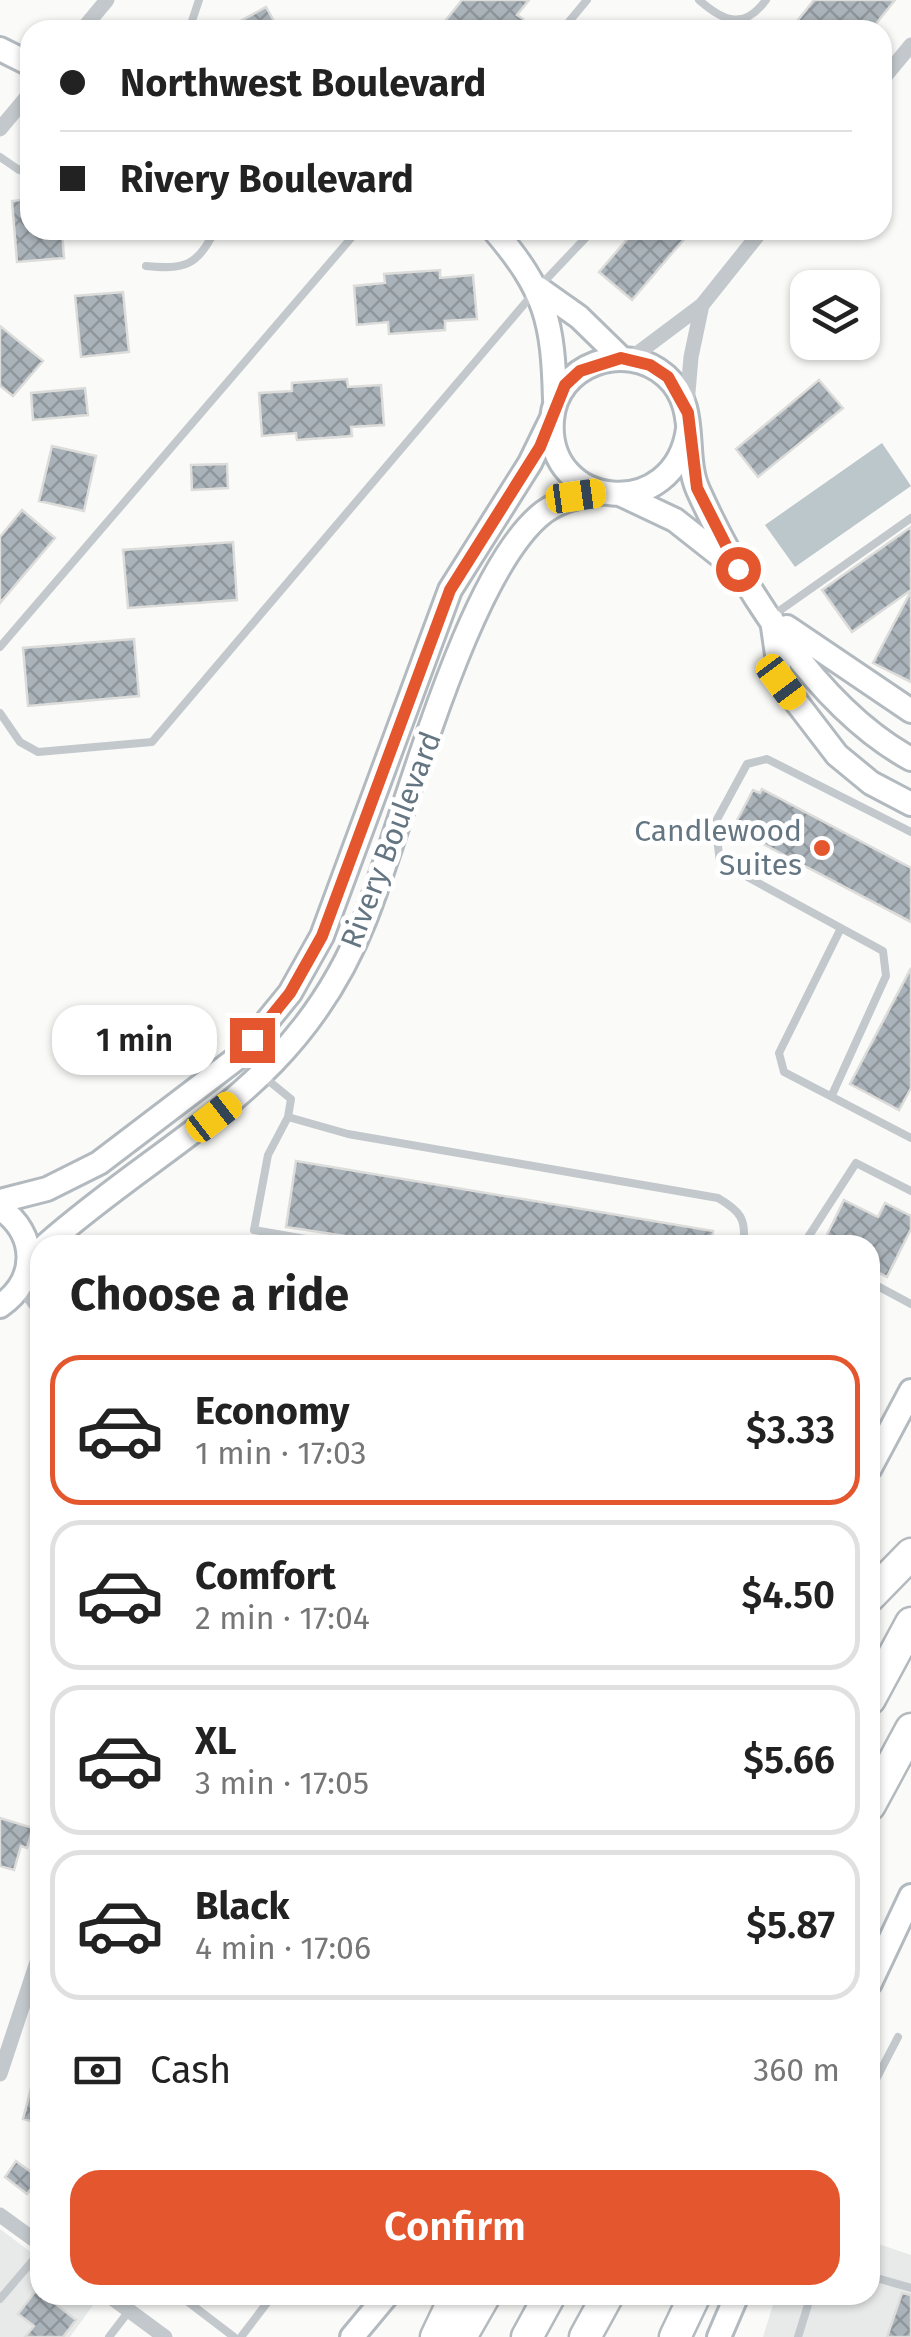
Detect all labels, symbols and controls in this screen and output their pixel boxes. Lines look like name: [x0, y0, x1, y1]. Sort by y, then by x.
text: Northwest Boulevard: [120, 60, 486, 106]
text: Rivery Boulevard: [120, 156, 414, 202]
map controls: [790, 270, 880, 360]
button: layers: [790, 270, 880, 360]
car: [544, 477, 608, 515]
route start: [716, 547, 761, 592]
car: [751, 649, 811, 715]
street label: Rivery Boulevard: [333, 727, 449, 953]
place label: Candlewood Suites: [634, 813, 802, 883]
marker: Candlewood Suites: [811, 837, 833, 859]
callout: 1 min: [52, 1005, 217, 1075]
route end: [230, 1018, 275, 1063]
text: 1 min: [96, 1021, 173, 1059]
car: [181, 1087, 247, 1147]
text: Choose a ride: [70, 1268, 349, 1322]
icon: car: [75, 1385, 165, 1475]
text: Economy: [195, 1388, 350, 1434]
text: $3.33: [746, 1407, 835, 1453]
text: 1 min · 17:03: [195, 1434, 366, 1472]
icon: car: [75, 1550, 165, 1640]
text: Comfort: [195, 1553, 336, 1599]
text: $4.50: [742, 1572, 835, 1618]
text: 2 min · 17:04: [195, 1599, 370, 1637]
icon: car: [75, 1715, 165, 1805]
text: XL: [195, 1718, 237, 1764]
text: $5.66: [743, 1737, 835, 1783]
text: 3 min · 17:05: [195, 1764, 369, 1802]
icon: car: [75, 1880, 165, 1970]
text: Black: [195, 1883, 290, 1929]
text: $5.87: [746, 1902, 835, 1948]
text: 4 min · 17:06: [195, 1929, 371, 1967]
icon: cash: [70, 2043, 125, 2098]
text: Cash: [150, 2047, 231, 2093]
text: 360 m: [753, 2051, 840, 2089]
button: Confirm: [70, 2170, 840, 2285]

